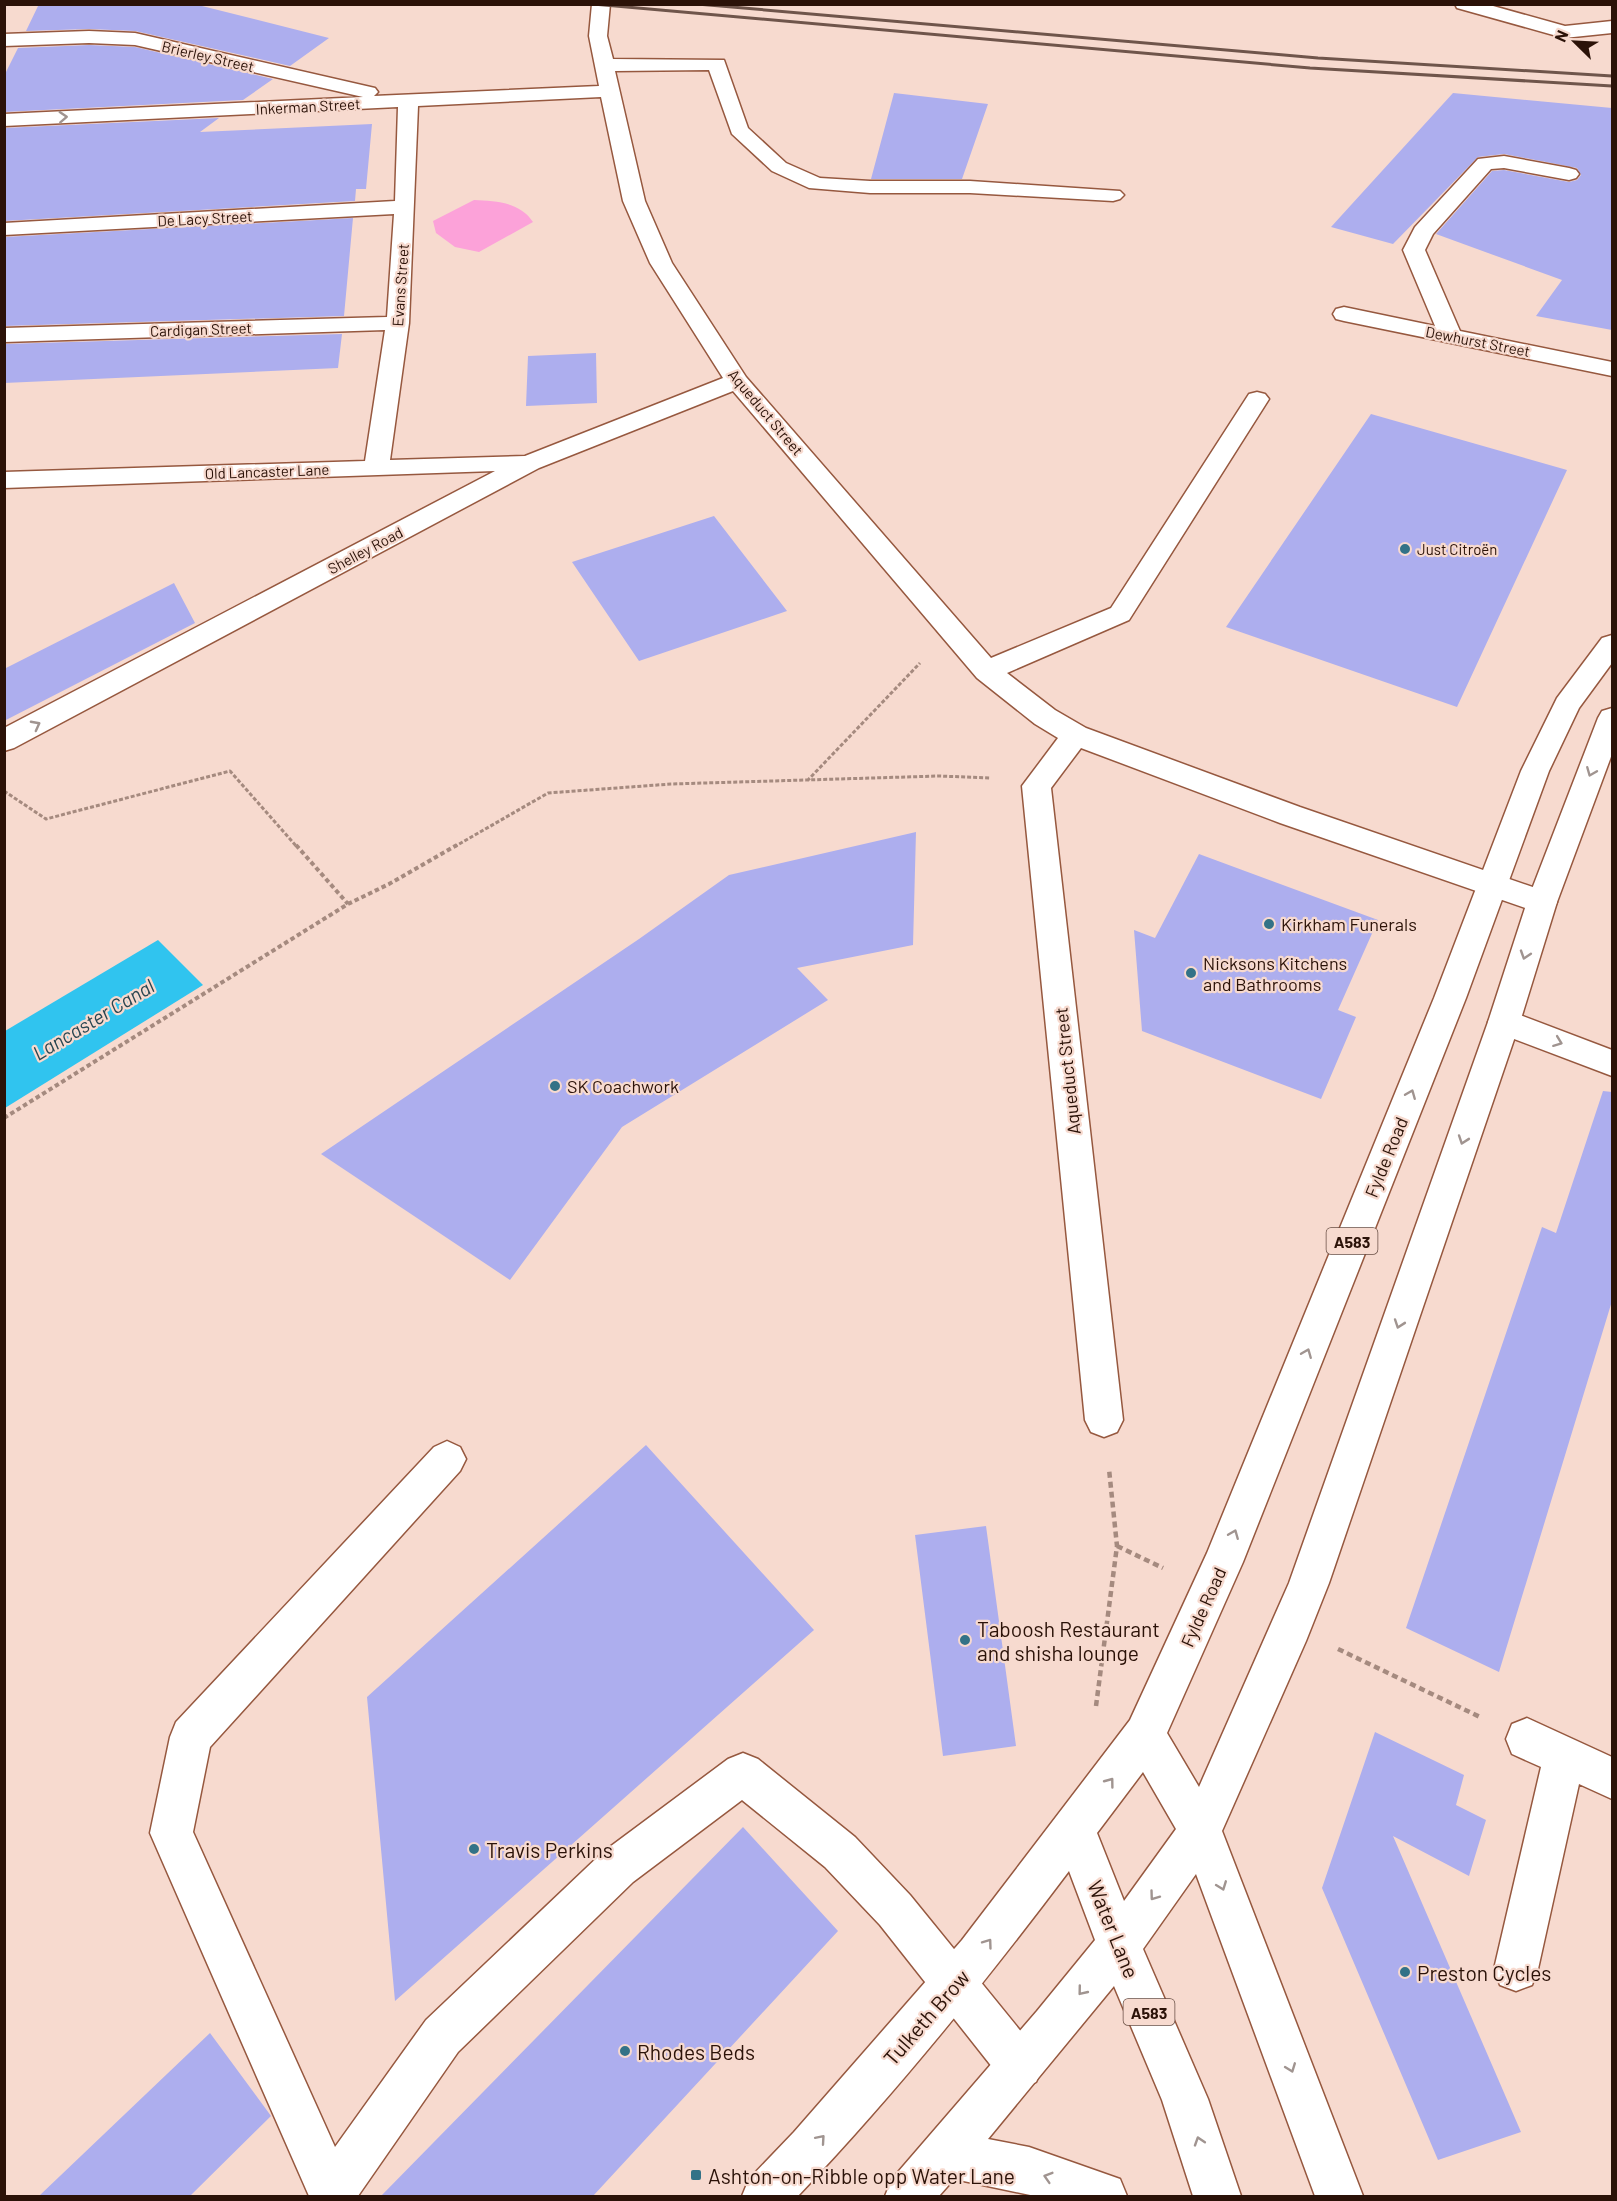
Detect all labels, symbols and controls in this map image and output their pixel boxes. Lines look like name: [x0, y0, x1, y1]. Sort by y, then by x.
north arrow: [1545, 12, 1605, 72]
text: N: [1550, 27, 1572, 44]
street label: Brierley Street: [160, 37, 256, 75]
street label: Inkerman Street: [255, 94, 361, 118]
one-way arrow: [58, 111, 67, 124]
street label: De Lacy Street: [157, 207, 253, 229]
street label: Evans Street: [388, 243, 412, 327]
street label: Cardigan Street: [150, 318, 252, 340]
street label: Dewhurst Street: [1424, 322, 1532, 360]
street label: Aqueduct Street: [725, 365, 807, 459]
street label: Old Lancaster Lane: [204, 460, 330, 482]
street label: Shelley Road: [324, 523, 406, 577]
place label: Just Citroën: [1417, 540, 1497, 558]
marker: Just Citroën: [1398, 542, 1412, 556]
one-way arrow: [30, 721, 40, 732]
one-way arrow: [1586, 766, 1598, 777]
place label: Kirkham Funerals: [1281, 913, 1417, 935]
marker: Kirkham Funerals: [1262, 917, 1276, 931]
one-way arrow: [1520, 949, 1532, 960]
place label: Nicksons Kitchens and Bathrooms: [1203, 952, 1347, 995]
marker: Nicksons Kitchens and Bathrooms: [1184, 966, 1198, 980]
water label: Lancaster Canal: [28, 973, 159, 1065]
street label: Aqueduct Street: [1049, 1006, 1085, 1136]
one-way arrow: [1552, 1035, 1563, 1048]
place label: SK Coachwork: [567, 1075, 679, 1097]
marker: SK Coachwork: [548, 1079, 562, 1093]
one-way arrow: [1404, 1090, 1416, 1101]
street label: Fylde Road: [1360, 1114, 1412, 1200]
one-way arrow: [1457, 1134, 1470, 1145]
road number: A583: [1326, 1228, 1378, 1254]
one-way arrow: [1393, 1318, 1406, 1329]
one-way arrow: [1300, 1348, 1312, 1359]
one-way arrow: [1227, 1529, 1239, 1540]
street label: Fylde Road: [1176, 1564, 1230, 1650]
place label: Taboosh Restaurant and shisha lounge: [977, 1616, 1160, 1665]
marker: Taboosh Restaurant and shisha lounge: [958, 1633, 972, 1647]
one-way arrow: [1102, 1778, 1113, 1789]
place label: Travis Perkins: [486, 1837, 613, 1862]
marker: Travis Perkins: [467, 1842, 481, 1856]
street label: Water Lane: [1083, 1876, 1145, 1982]
one-way arrow: [1214, 1880, 1227, 1891]
one-way arrow: [1151, 1889, 1162, 1900]
one-way arrow: [981, 1938, 992, 1949]
place label: Preston Cycles: [1417, 1960, 1551, 1985]
street label: Tulketh Brow: [878, 1964, 974, 2070]
marker: Preston Cycles: [1398, 1965, 1412, 1979]
one-way arrow: [1079, 1984, 1090, 1995]
road number: A583: [1124, 1999, 1174, 2025]
place label: Rhodes Beds: [637, 2039, 755, 2064]
marker: Rhodes Beds: [618, 2044, 632, 2058]
one-way arrow: [1283, 2062, 1296, 2073]
one-way arrow: [813, 2134, 824, 2145]
one-way arrow: [1194, 2136, 1206, 2147]
place label: Ashton-on-Ribble opp Water Lane: [708, 2163, 1015, 2188]
marker: Ashton-on-Ribble opp Water Lane: [689, 2168, 703, 2182]
one-way arrow: [1043, 2172, 1054, 2184]

